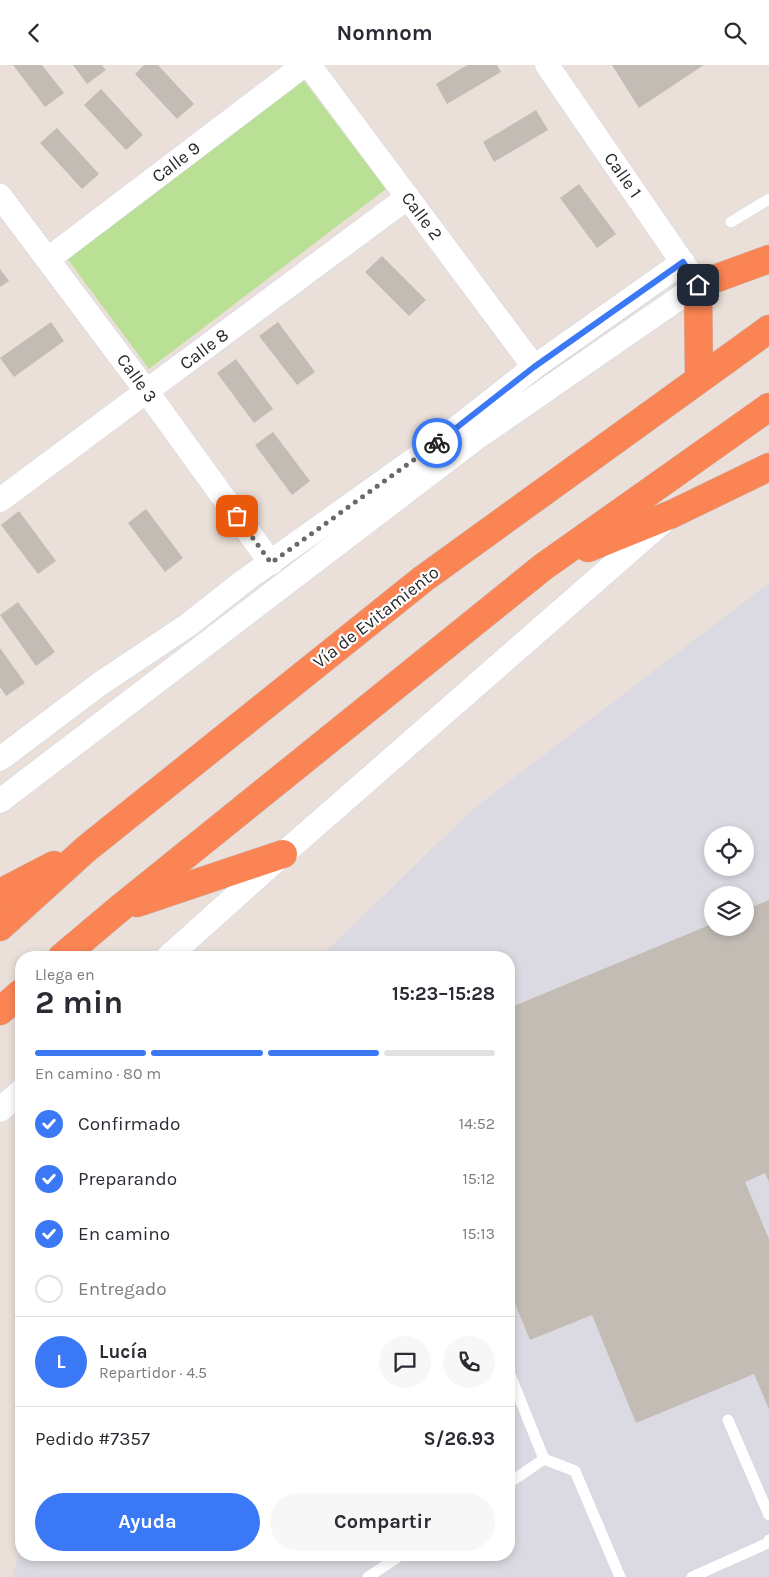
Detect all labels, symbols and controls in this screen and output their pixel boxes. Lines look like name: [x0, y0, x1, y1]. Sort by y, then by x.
icon: back: [20, 19, 48, 47]
icon: search: [721, 19, 749, 47]
text: Nomnom: [336, 20, 433, 46]
street label: Calle 9: [147, 137, 205, 187]
street label: Calle 1: [600, 148, 646, 202]
street label: Calle 2: [397, 187, 447, 245]
pin: [677, 264, 719, 306]
icon: home: [684, 271, 712, 299]
street label: Calle 8: [175, 323, 233, 375]
street label: Calle 3: [112, 349, 162, 407]
courier: [412, 418, 462, 468]
icon: bike: [423, 429, 451, 457]
pin: [216, 495, 258, 537]
icon: bag: [223, 502, 251, 530]
street label: Vía de Evitamiento: [309, 561, 443, 673]
map controls: [704, 826, 754, 936]
button: locate: [704, 826, 754, 876]
button: layers: [704, 886, 754, 936]
text: Llega en: [35, 965, 95, 984]
text: 15:23–15:28: [392, 983, 495, 1005]
text: 2 min: [35, 984, 123, 1021]
text: En camino · 80 m: [35, 1064, 161, 1083]
icon: check: [35, 1110, 63, 1138]
text: Confirmado: [78, 1113, 180, 1135]
text: 14:52: [459, 1114, 495, 1133]
icon: check: [35, 1165, 63, 1193]
text: Preparando: [78, 1168, 177, 1190]
text: 15:12: [462, 1169, 495, 1188]
icon: check: [35, 1220, 63, 1248]
text: En camino: [78, 1223, 170, 1245]
text: 15:13: [462, 1224, 495, 1243]
text: Entregado: [78, 1278, 167, 1300]
button: chat: [379, 1336, 431, 1388]
button: phone: [443, 1336, 495, 1388]
text: Lucía: [99, 1341, 148, 1363]
text: L: [56, 1351, 66, 1373]
text: Repartidor · 4.5: [99, 1363, 207, 1382]
text: Pedido #7357: [35, 1428, 150, 1450]
text: S/26.93: [423, 1428, 495, 1450]
button: Ayuda: [35, 1493, 260, 1551]
button: Compartir: [270, 1493, 495, 1551]

